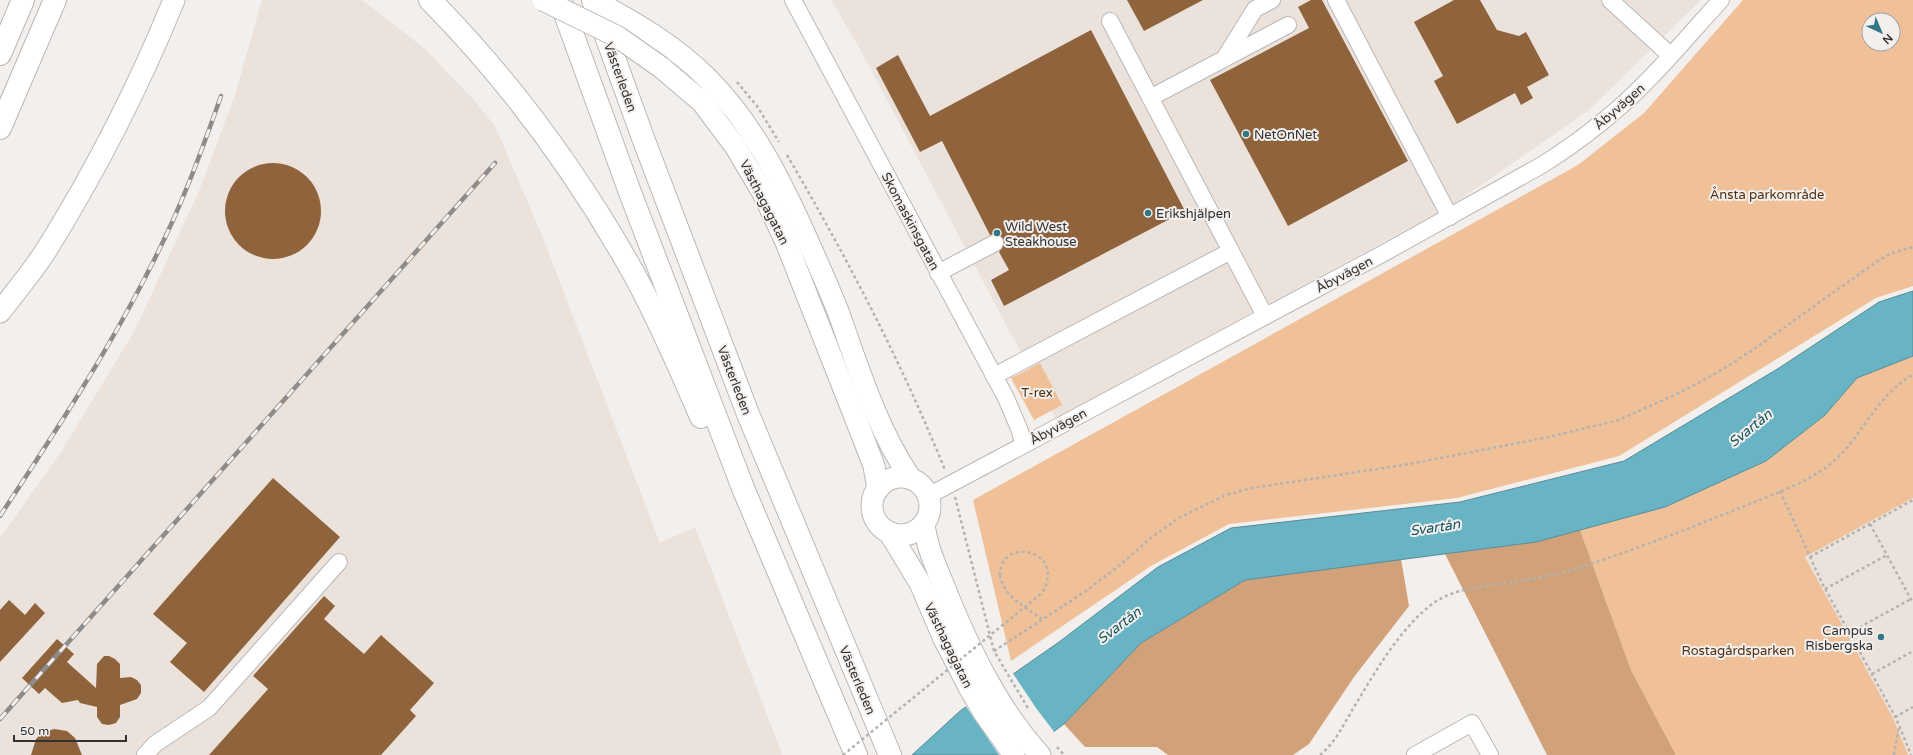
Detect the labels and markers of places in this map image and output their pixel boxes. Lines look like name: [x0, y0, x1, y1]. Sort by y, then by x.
place label: NetOnNet: [1254, 127, 1317, 143]
marker: NetOnNet: [1241, 129, 1251, 139]
place label: Erikshjälpen: [1156, 206, 1231, 222]
marker: Erikshjälpen: [1143, 208, 1153, 218]
place label: Wild West Steakhouse: [1005, 219, 1077, 250]
marker: Wild West Steakhouse: [992, 228, 1002, 238]
place label: Campus Risbergska: [1805, 623, 1873, 654]
marker: Campus Risbergska: [1876, 632, 1886, 642]

